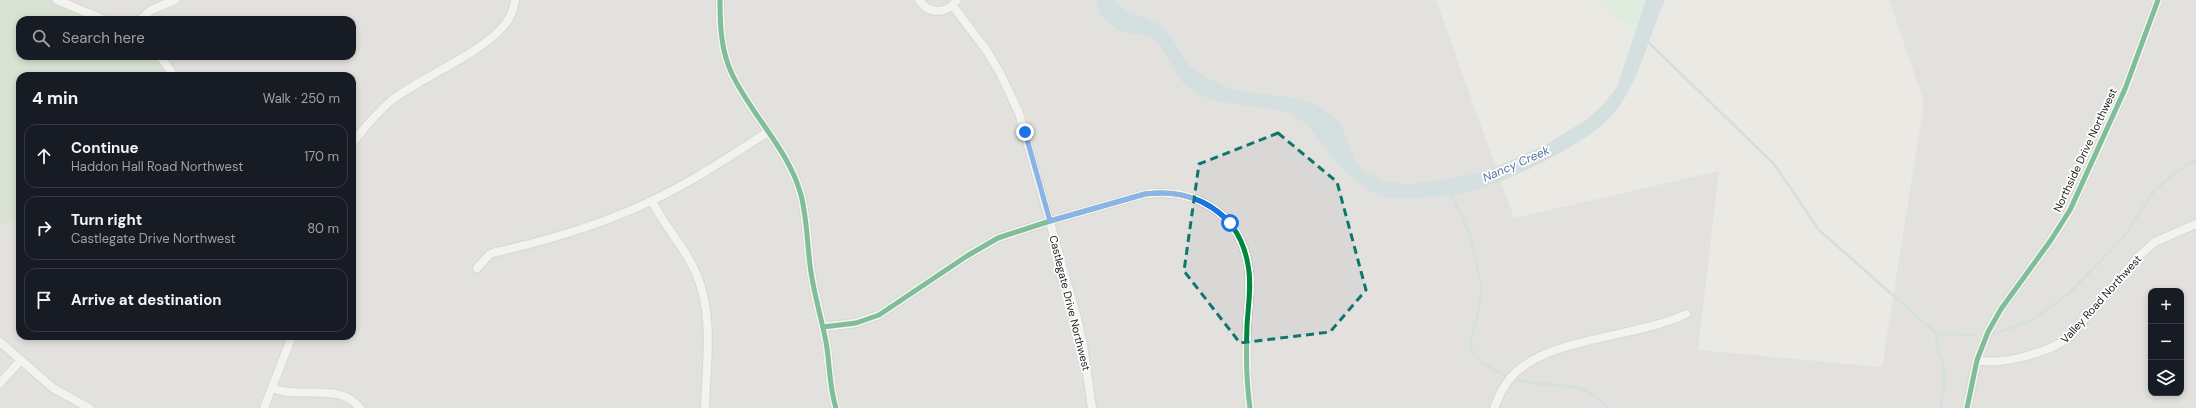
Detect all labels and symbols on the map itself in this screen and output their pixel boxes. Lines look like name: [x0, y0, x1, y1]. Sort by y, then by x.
street label: Northside Drive Northwest: [2050, 86, 2120, 214]
route end: [1016, 123, 1034, 141]
water label: Nancy Creek: [1480, 142, 1553, 186]
route start: [1221, 214, 1239, 232]
street label: Castlegate Drive Northwest: [1046, 234, 1094, 372]
street label: Valley Road Northwest: [2058, 252, 2144, 346]

